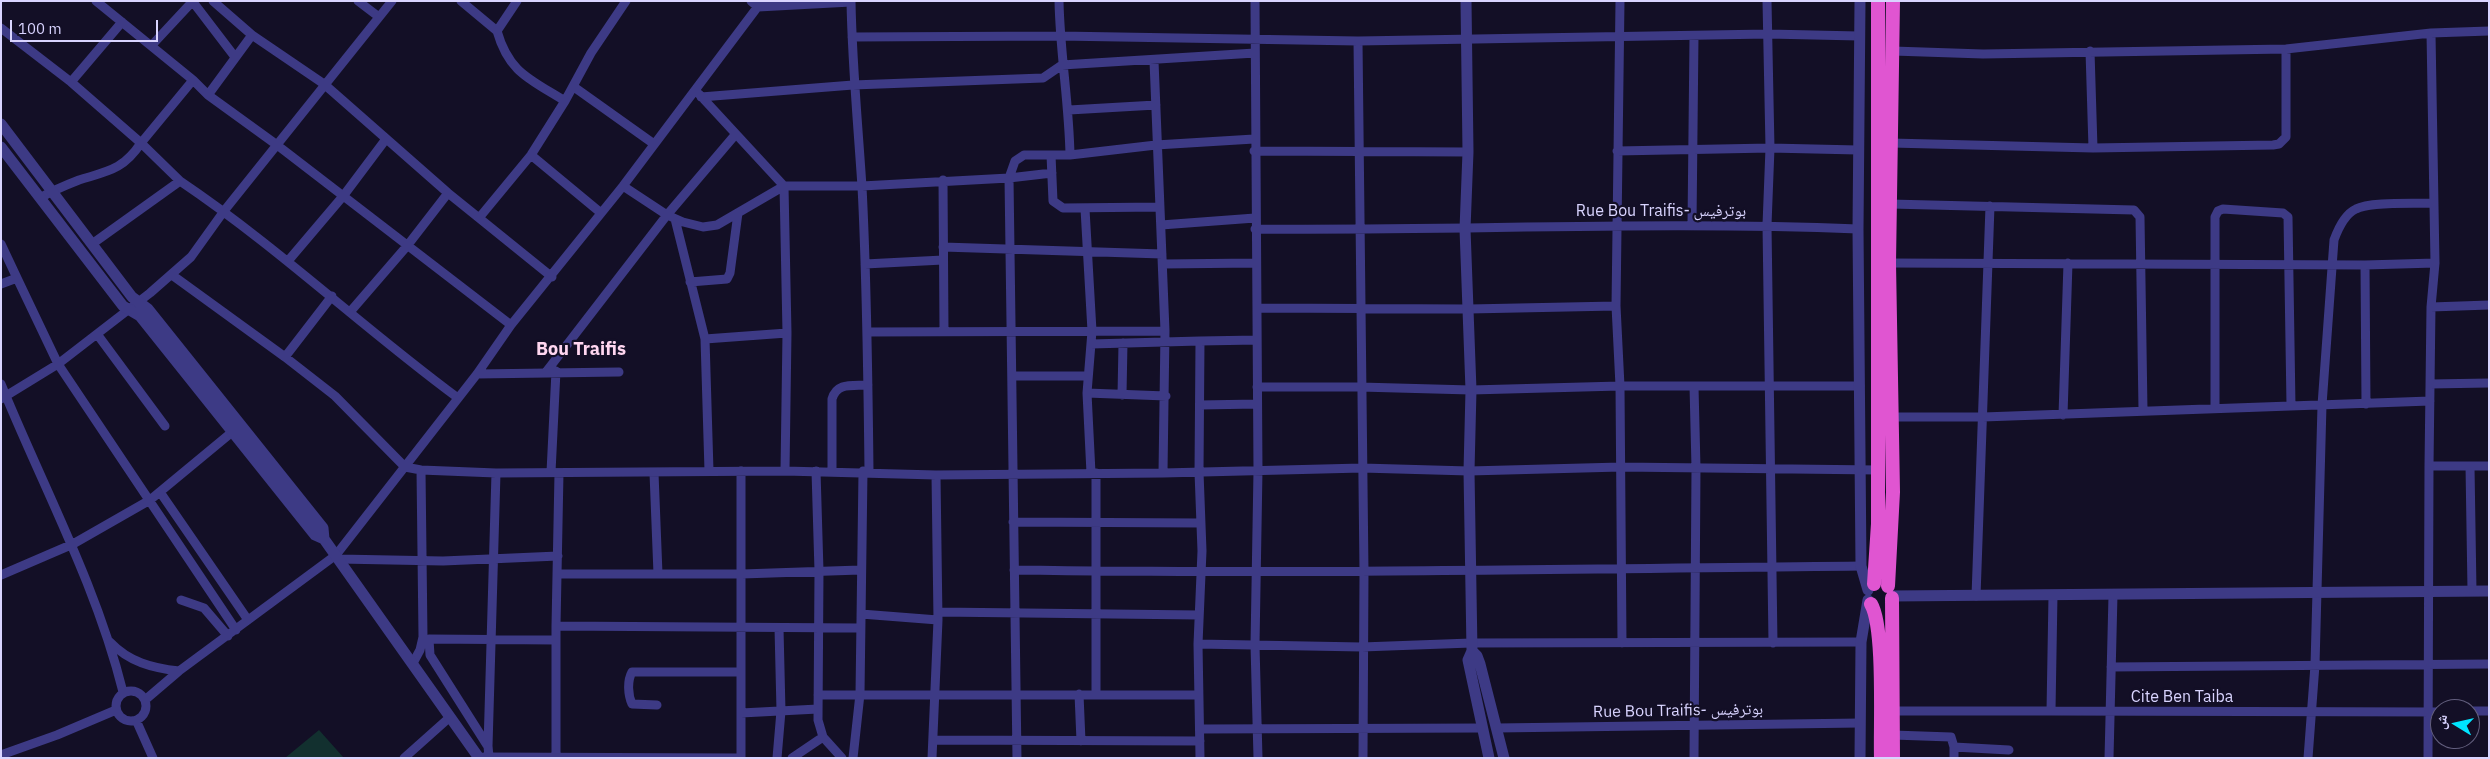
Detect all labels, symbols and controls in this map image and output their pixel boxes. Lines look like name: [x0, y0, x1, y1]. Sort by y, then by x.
scale bar: [12, 10, 160, 42]
text: 100 m: [18, 19, 62, 38]
street label: Rue Bou Traifis- بوترفيس: [1576, 201, 1746, 221]
district label: Bou Traifis: [536, 339, 626, 361]
street label: Cite Ben Taiba: [2131, 687, 2233, 707]
north arrow: [2430, 699, 2480, 749]
street label: Rue Bou Traifis- بوترفيس: [1593, 700, 1763, 722]
text: ش: [2431, 713, 2451, 731]

